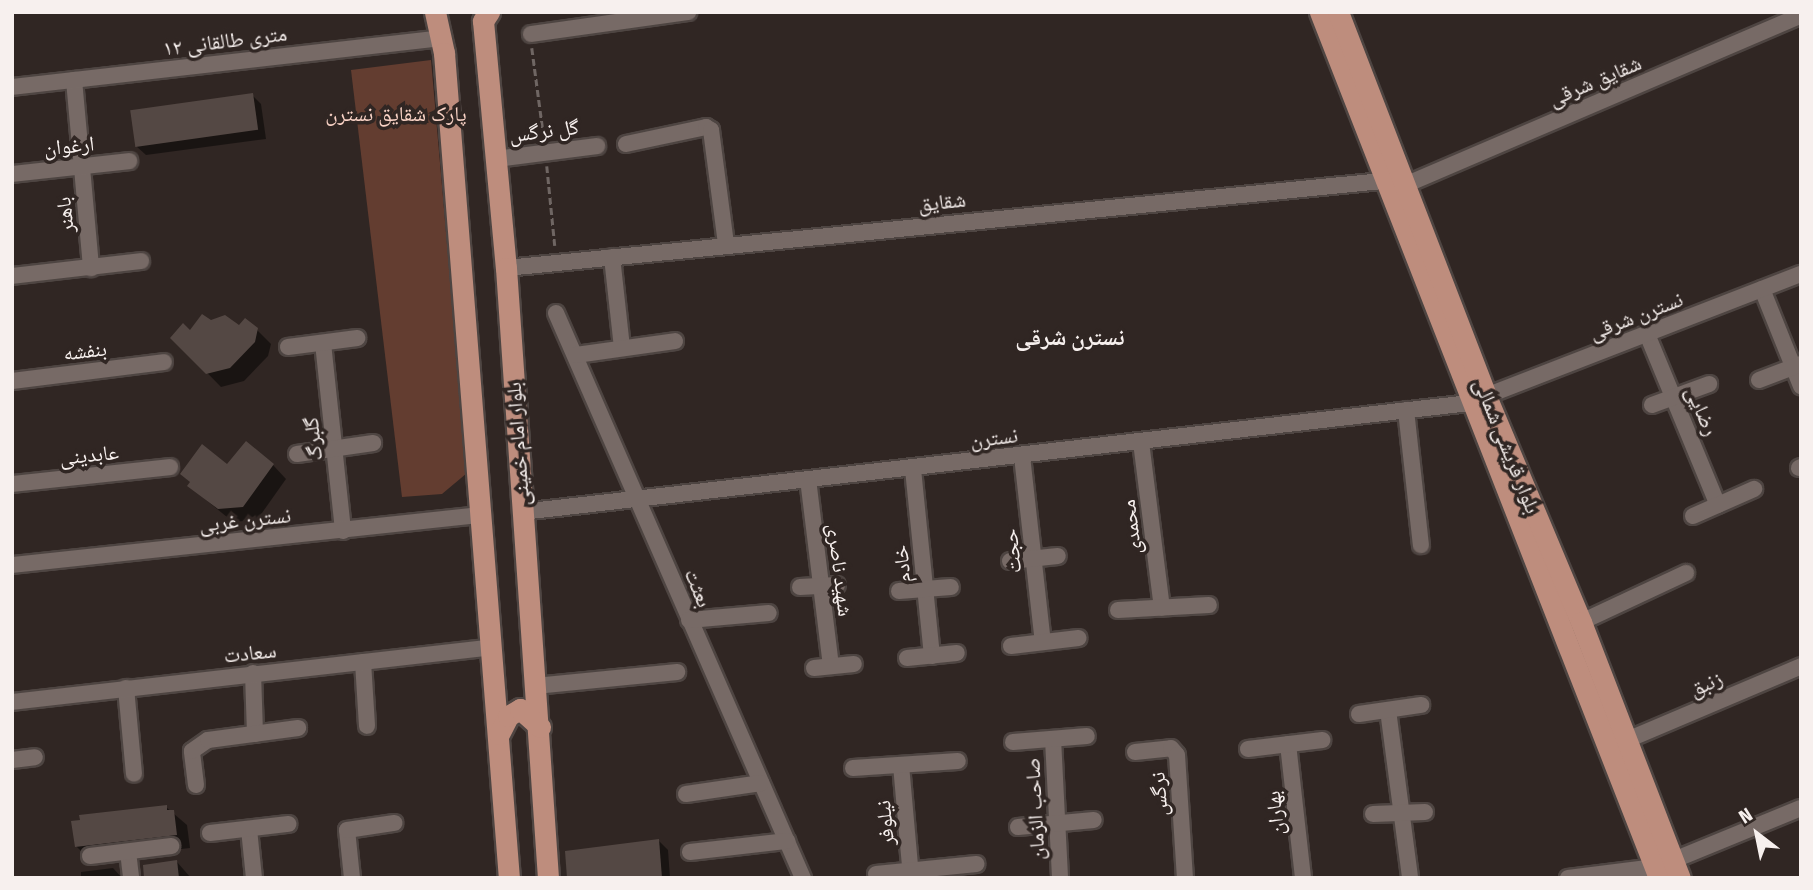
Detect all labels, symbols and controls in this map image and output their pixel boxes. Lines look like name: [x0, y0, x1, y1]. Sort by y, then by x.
street label: ۱۲ متری طالقانی: [162, 21, 288, 61]
street label: شقایق شرقی: [1545, 50, 1645, 112]
park label: پارک شقایق نسترن: [325, 101, 467, 127]
street label: گل نرگس: [508, 114, 580, 148]
street label: ارغوان: [42, 131, 96, 161]
street label: شقایق: [917, 187, 967, 217]
street label: باهنر: [51, 196, 79, 234]
street label: نسترن شرقی: [1585, 287, 1687, 345]
district label: نسترن شرقی: [1015, 323, 1125, 351]
street label: بنفشه: [62, 336, 108, 366]
street label: بلوار قریشی شمالی: [1468, 375, 1546, 517]
street label: بلوار امام خمینی: [501, 381, 535, 507]
street label: رضایی: [1680, 382, 1724, 440]
street label: گلبرگ: [298, 416, 328, 462]
street label: نسترن: [969, 423, 1019, 453]
street label: عابدینی: [58, 439, 120, 471]
street label: محمدی: [1115, 498, 1147, 556]
street label: نسترن غربی: [198, 503, 292, 537]
street label: شهید ناصری: [822, 522, 858, 618]
street label: حجت: [997, 528, 1027, 574]
street label: خادم: [888, 544, 916, 584]
street label: بعثت: [679, 565, 717, 611]
street label: سعادت: [222, 638, 278, 668]
street label: زنبق: [1686, 666, 1726, 702]
street label: صاحب الزمان: [1020, 757, 1050, 861]
street label: نرگس: [1145, 771, 1173, 817]
street label: بهاران: [1260, 790, 1290, 836]
street label: نیلوفر: [870, 799, 900, 847]
north arrow: [1722, 799, 1792, 869]
text: N: [1735, 803, 1757, 829]

